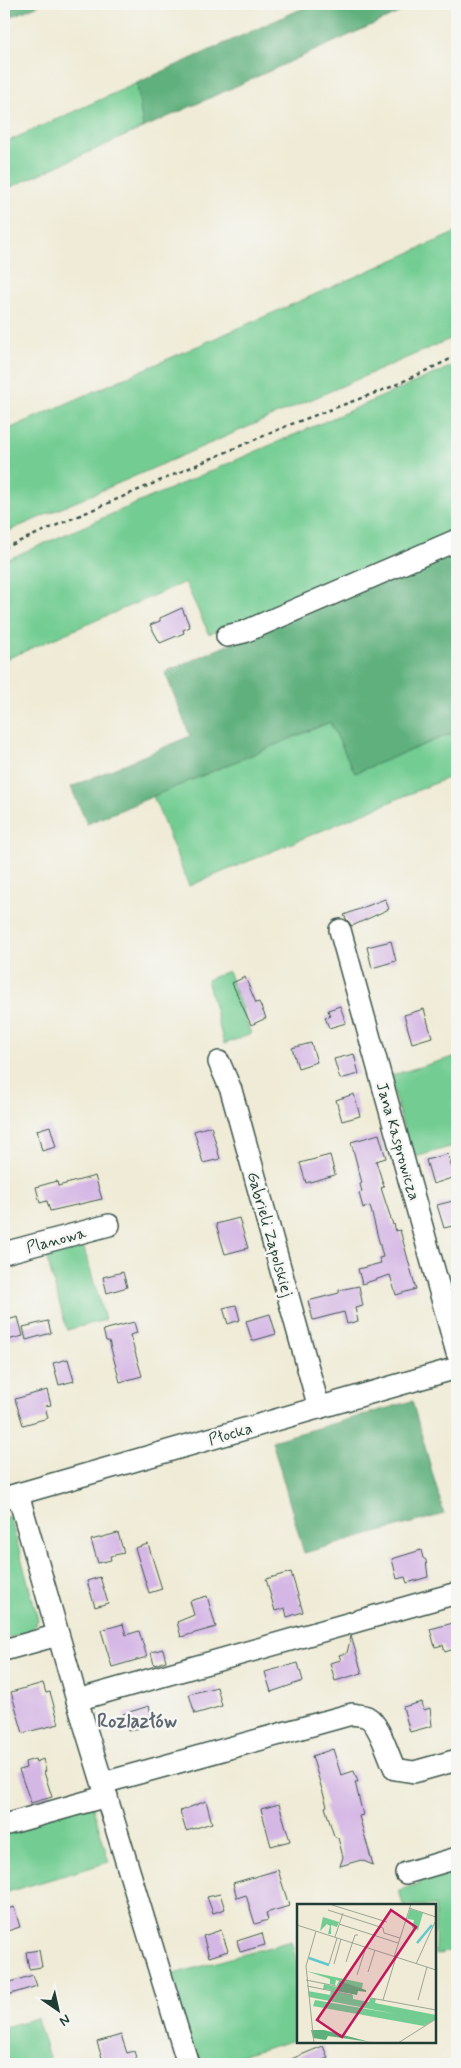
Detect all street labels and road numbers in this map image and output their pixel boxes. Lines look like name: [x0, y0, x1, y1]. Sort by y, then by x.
street label: Jana Kasprowicza: [371, 1080, 425, 1203]
street label: Gabrieli Zapolskiej: [242, 1169, 297, 1299]
street label: Planowa: [24, 1222, 89, 1258]
street label: Płocka: [206, 1418, 255, 1451]

